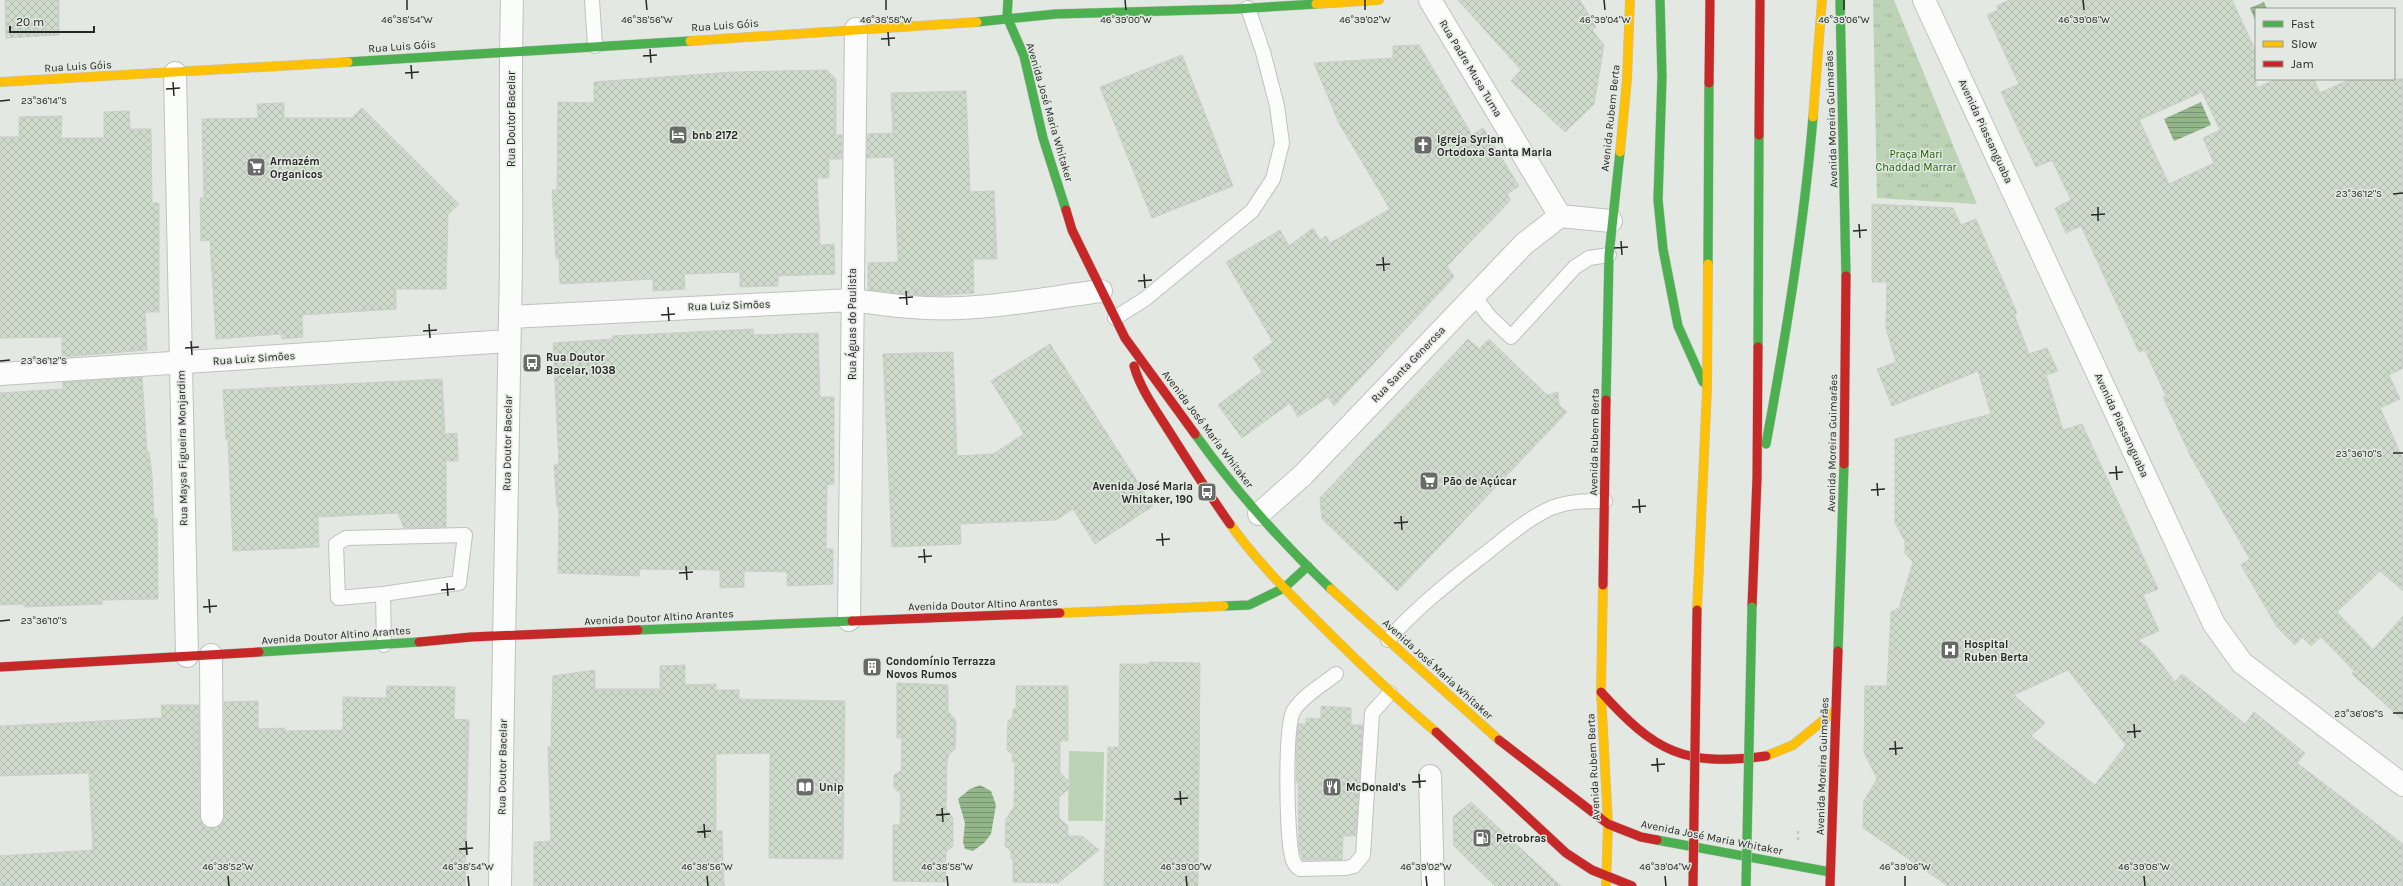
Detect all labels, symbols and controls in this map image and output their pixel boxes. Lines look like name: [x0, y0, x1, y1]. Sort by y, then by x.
scale bar: [10, 8, 94, 34]
legend: [2255, 8, 2395, 80]
text: 46°38'54"W: [381, 14, 433, 26]
text: 46°38'56"W: [621, 14, 673, 26]
text: 46°38'58"W: [860, 14, 912, 26]
text: 46°39'00"W: [1100, 14, 1152, 26]
text: 46°39'02"W: [1339, 14, 1391, 26]
text: 46°39'04"W: [1579, 14, 1631, 26]
text: 46°39'06"W: [1818, 14, 1870, 26]
text: 46°39'08"W: [2058, 14, 2110, 26]
text: 20 m: [16, 15, 44, 29]
street label: Rua Luis Góis: [691, 17, 759, 34]
street label: Rua Padre Musa Tuma: [1436, 17, 1505, 119]
text: Fast: [2291, 17, 2315, 31]
text: Slow: [2291, 37, 2317, 51]
street label: Rua Luis Góis: [368, 38, 436, 55]
street label: Avenida José Maria Whitaker: [1023, 41, 1076, 183]
street label: Avenida Moreira Guimarães: [1823, 50, 1840, 188]
text: Jam: [2291, 57, 2314, 71]
street label: Rua Luis Góis: [44, 58, 112, 75]
street label: Avenida Rubem Berta: [1598, 64, 1623, 172]
street label: Rua Doutor Bacelar: [505, 71, 518, 167]
street label: Avenida Piassanguaba: [1956, 77, 2015, 185]
text: 23°36'14"S: [21, 95, 67, 107]
hotel icon: bnb 2172: [667, 124, 689, 146]
place label: bnb 2172: [692, 129, 738, 142]
place label: Igreja Syrian Ortodoxa Santa Maria: [1437, 133, 1552, 159]
church icon: Igreja Syrian Ortodoxa Santa Maria: [1412, 134, 1434, 156]
park label: Praça Mari Chaddad Marrar: [1875, 148, 1957, 174]
place label: Armazém Organicos: [270, 155, 323, 181]
supermarket icon: Armazém Organicos: [245, 156, 267, 178]
text: 23°36'12"S: [2336, 188, 2382, 200]
street label: Rua Águas do Paulista: [844, 268, 859, 380]
street label: Rua Luiz Simões: [687, 298, 771, 313]
street label: Rua Santa Generosa: [1369, 323, 1448, 405]
street label: Rua Luiz Simões: [212, 349, 296, 368]
place label: Rua Doutor Bacelar, 1038: [546, 351, 616, 377]
bus stop icon: Rua Doutor Bacelar, 1038: [521, 352, 543, 374]
text: 23°36'12"S: [21, 355, 67, 367]
street label: Avenida José Maria Whitaker: [1159, 368, 1256, 491]
street label: Rua Maysa Figueira Monjardim: [175, 370, 190, 526]
street label: Avenida Piassanguaba: [2092, 371, 2151, 479]
street label: Avenida Moreira Guimarães: [1825, 374, 1840, 512]
street label: Avenida Rubem Berta: [1587, 388, 1602, 496]
street label: Rua Doutor Bacelar: [500, 395, 515, 491]
text: 23°36'10"S: [2336, 448, 2382, 460]
supermarket icon: Pão de Açúcar: [1418, 470, 1440, 492]
place label: Pão de Açúcar: [1443, 475, 1517, 488]
place label: Avenida José Maria Whitaker, 190: [1092, 480, 1193, 506]
bus stop icon: Avenida José Maria Whitaker, 190: [1196, 481, 1218, 503]
street label: Avenida Doutor Altino Arantes: [908, 595, 1058, 614]
street label: Avenida Doutor Altino Arantes: [584, 607, 734, 628]
text: 23°36'10"S: [21, 615, 67, 627]
street label: Avenida José Maria Whitaker: [1380, 616, 1496, 722]
street label: Avenida Doutor Altino Arantes: [261, 624, 411, 647]
place label: Hospital Ruben Berta: [1964, 638, 2028, 664]
hospital icon: Hospital Ruben Berta: [1939, 639, 1961, 661]
place label: Condomínio Terrazza Novos Rumos: [886, 655, 996, 681]
building icon: Condomínio Terrazza Novos Rumos: [861, 656, 883, 678]
street label: Avenida Moreira Guimarães: [1814, 697, 1831, 835]
text: 23°36'08"S: [2334, 708, 2384, 720]
street label: Avenida Rubem Berta: [1584, 713, 1603, 821]
street label: Rua Doutor Bacelar: [495, 719, 510, 815]
library icon: Unip: [794, 776, 816, 798]
restaurant icon: McDonald's: [1321, 776, 1343, 798]
place label: Unip: [819, 781, 844, 794]
place label: McDonald's: [1346, 781, 1407, 794]
street label: Avenida José Maria Whitaker: [1640, 817, 1784, 858]
fuel station icon: Petrobras: [1471, 827, 1493, 849]
place label: Petrobras: [1496, 832, 1547, 845]
text: 46°38'52"W: [202, 861, 254, 873]
text: 46°38'54"W: [442, 861, 494, 873]
text: 46°38'56"W: [681, 861, 733, 873]
text: 46°38'58"W: [921, 861, 973, 873]
text: 46°39'00"W: [1160, 861, 1212, 873]
text: 46°39'02"W: [1400, 861, 1452, 873]
text: 46°39'04"W: [1639, 861, 1691, 873]
text: 46°39'06"W: [1879, 861, 1931, 873]
text: 46°39'08"W: [2118, 861, 2170, 873]

